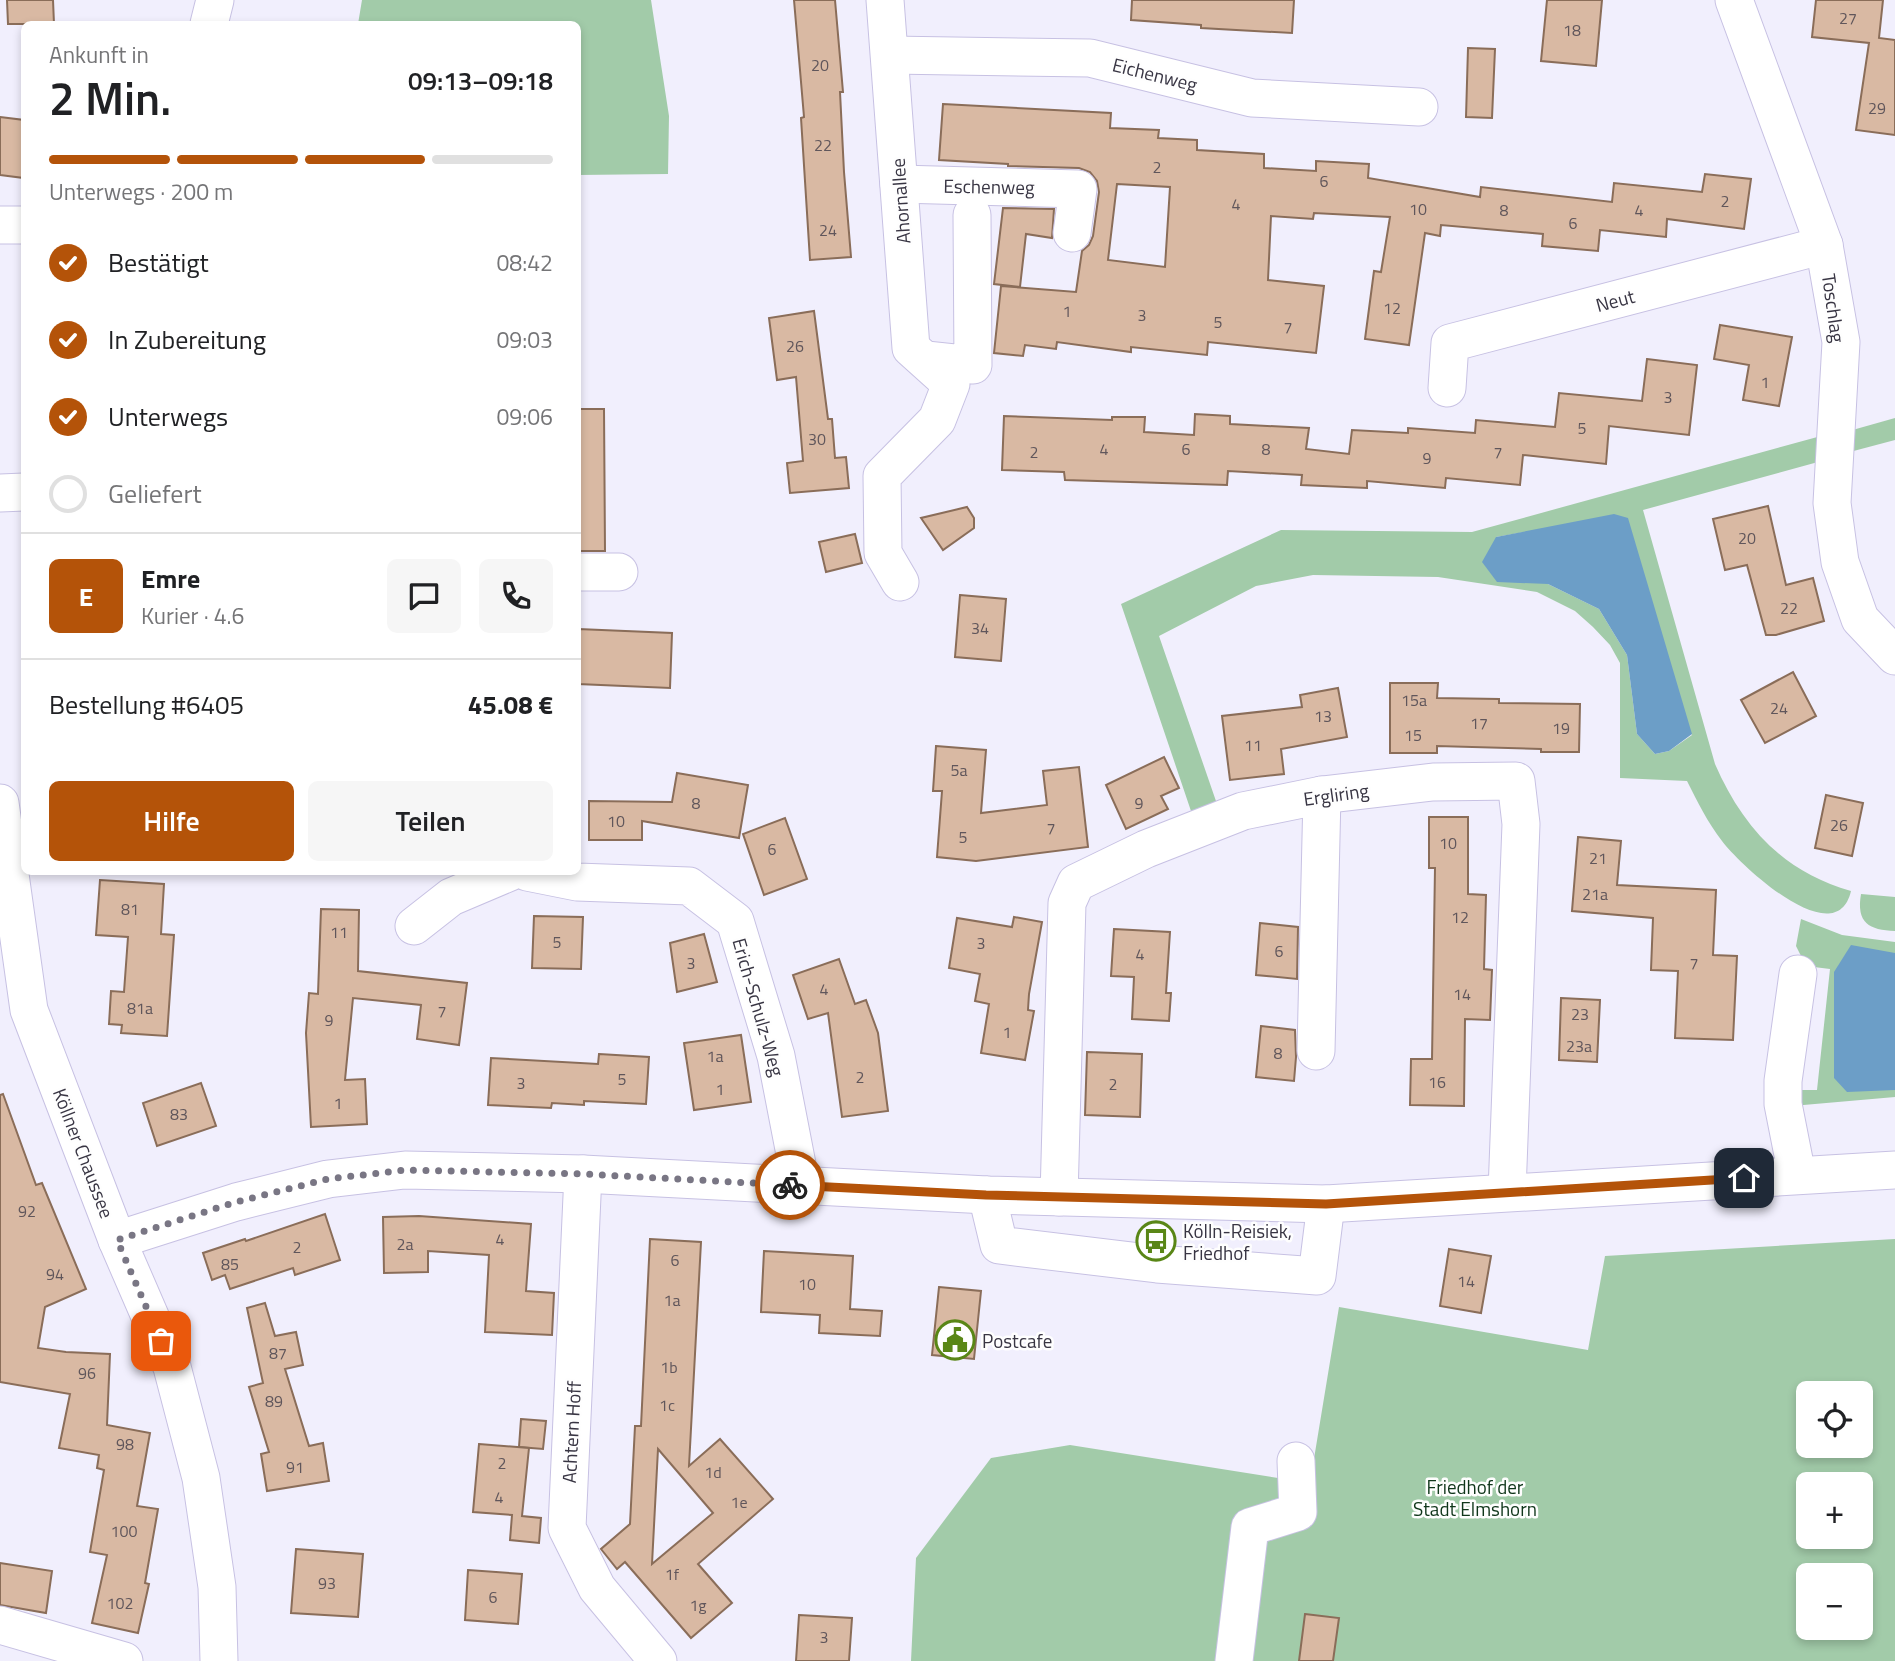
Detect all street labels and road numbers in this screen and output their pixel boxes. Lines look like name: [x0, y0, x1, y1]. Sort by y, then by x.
street label: Eichenweg: [1109, 49, 1201, 99]
street label: Ahornallee: [883, 157, 917, 245]
street label: Eschenweg: [943, 171, 1035, 201]
street label: Toschlag: [1815, 272, 1853, 345]
street label: Neut: [1592, 281, 1638, 319]
street label: Ergliring: [1301, 775, 1371, 813]
street label: Erich-Schulz-Weg: [725, 934, 793, 1080]
street label: Köllner Chaussee: [46, 1084, 122, 1222]
street label: Achtern Hoff: [554, 1380, 588, 1484]

